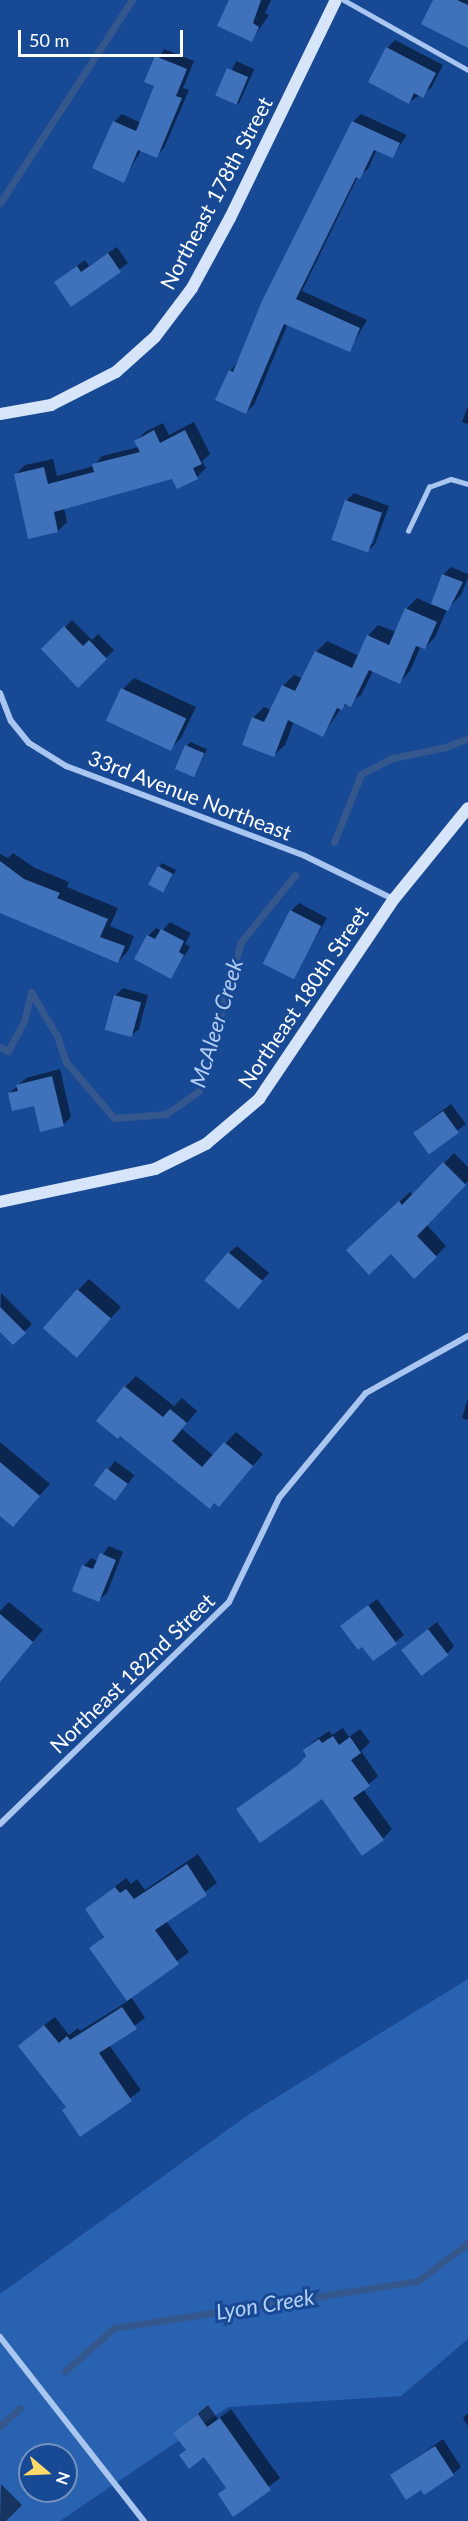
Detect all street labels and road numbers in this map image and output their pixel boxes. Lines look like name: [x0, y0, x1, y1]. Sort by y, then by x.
street label: Northeast 178th Street: [155, 92, 277, 294]
street label: 33rd Avenue Northeast: [85, 744, 295, 846]
street label: Northeast 180th Street: [233, 901, 373, 1093]
street label: Northeast 182nd Street: [45, 1588, 219, 1758]

